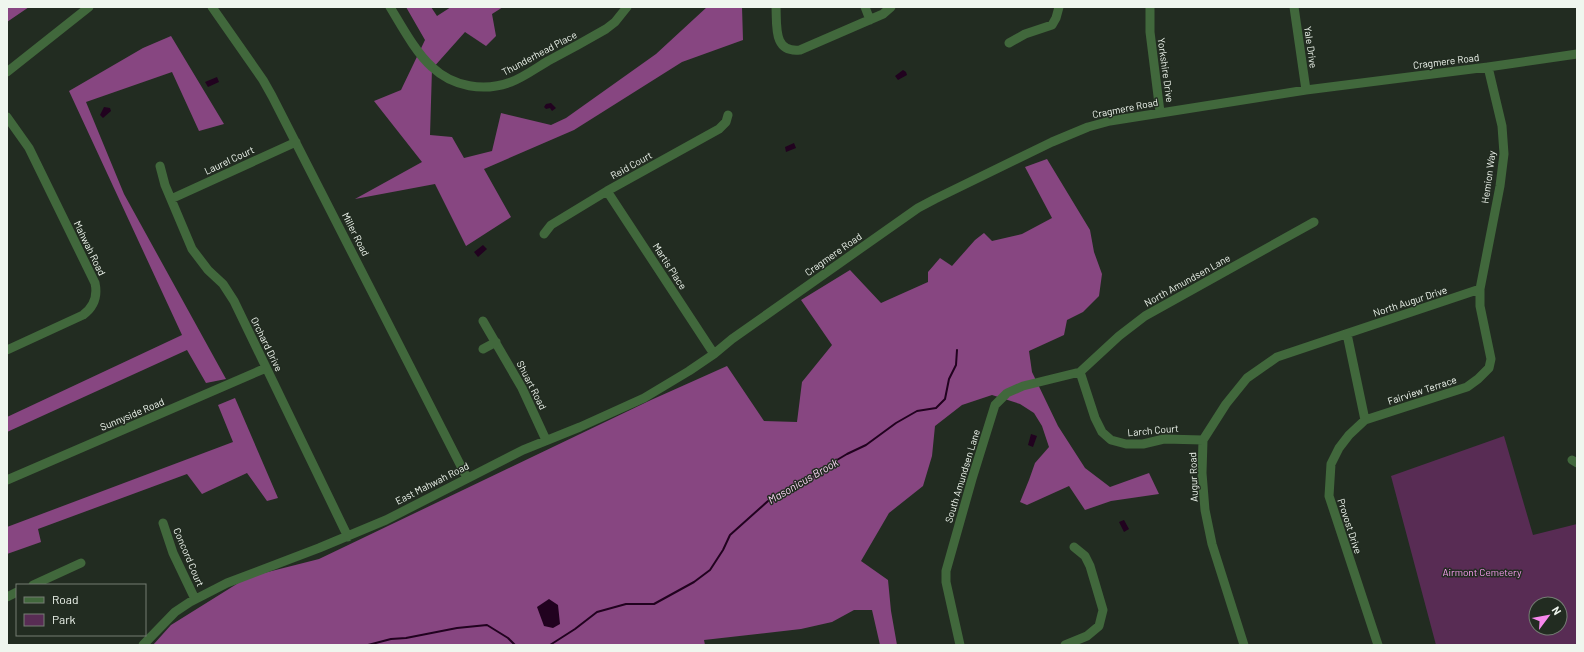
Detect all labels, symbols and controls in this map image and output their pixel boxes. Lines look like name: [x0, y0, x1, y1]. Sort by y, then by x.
street label: Yale Drive: [1302, 25, 1320, 69]
street label: Thunderhead Place: [499, 28, 579, 78]
street label: Yorkshire Drive: [1156, 37, 1176, 103]
street label: Cragmere Road: [1412, 51, 1480, 71]
street label: Cragmere Road: [1091, 96, 1159, 120]
street label: Laurel Court: [202, 143, 256, 177]
street label: Reid Court: [608, 148, 654, 181]
street label: Hemion Way: [1478, 149, 1498, 204]
street label: Miller Road: [340, 210, 372, 258]
street label: Mahwah Road: [72, 219, 108, 277]
street label: Cragmere Road: [802, 230, 864, 278]
street label: Martis Place: [651, 241, 689, 291]
street label: North Amundsen Lane: [1142, 251, 1232, 309]
street label: North Augur Drive: [1371, 283, 1449, 319]
street label: Orchard Drive: [249, 315, 285, 373]
street label: Shuart Road: [515, 359, 549, 411]
street label: Fairview Terrace: [1386, 373, 1458, 407]
street label: Sunnyside Road: [98, 395, 166, 433]
street label: Larch Court: [1127, 422, 1179, 438]
street label: South Amundsen Lane: [942, 428, 982, 524]
street label: Augur Road: [1186, 452, 1200, 502]
water label: Masonicus Brook: [765, 455, 841, 506]
street label: East Mahwah Road: [393, 459, 471, 507]
street label: Provost Drive: [1335, 497, 1365, 555]
street label: Concord Court: [171, 526, 207, 589]
park label: Airmont Cemetery: [1442, 566, 1522, 578]
legend: [16, 584, 146, 636]
text: Road: [52, 592, 79, 606]
north arrow: [1528, 596, 1568, 636]
text: N: [1549, 604, 1564, 617]
text: Park: [52, 612, 76, 626]

